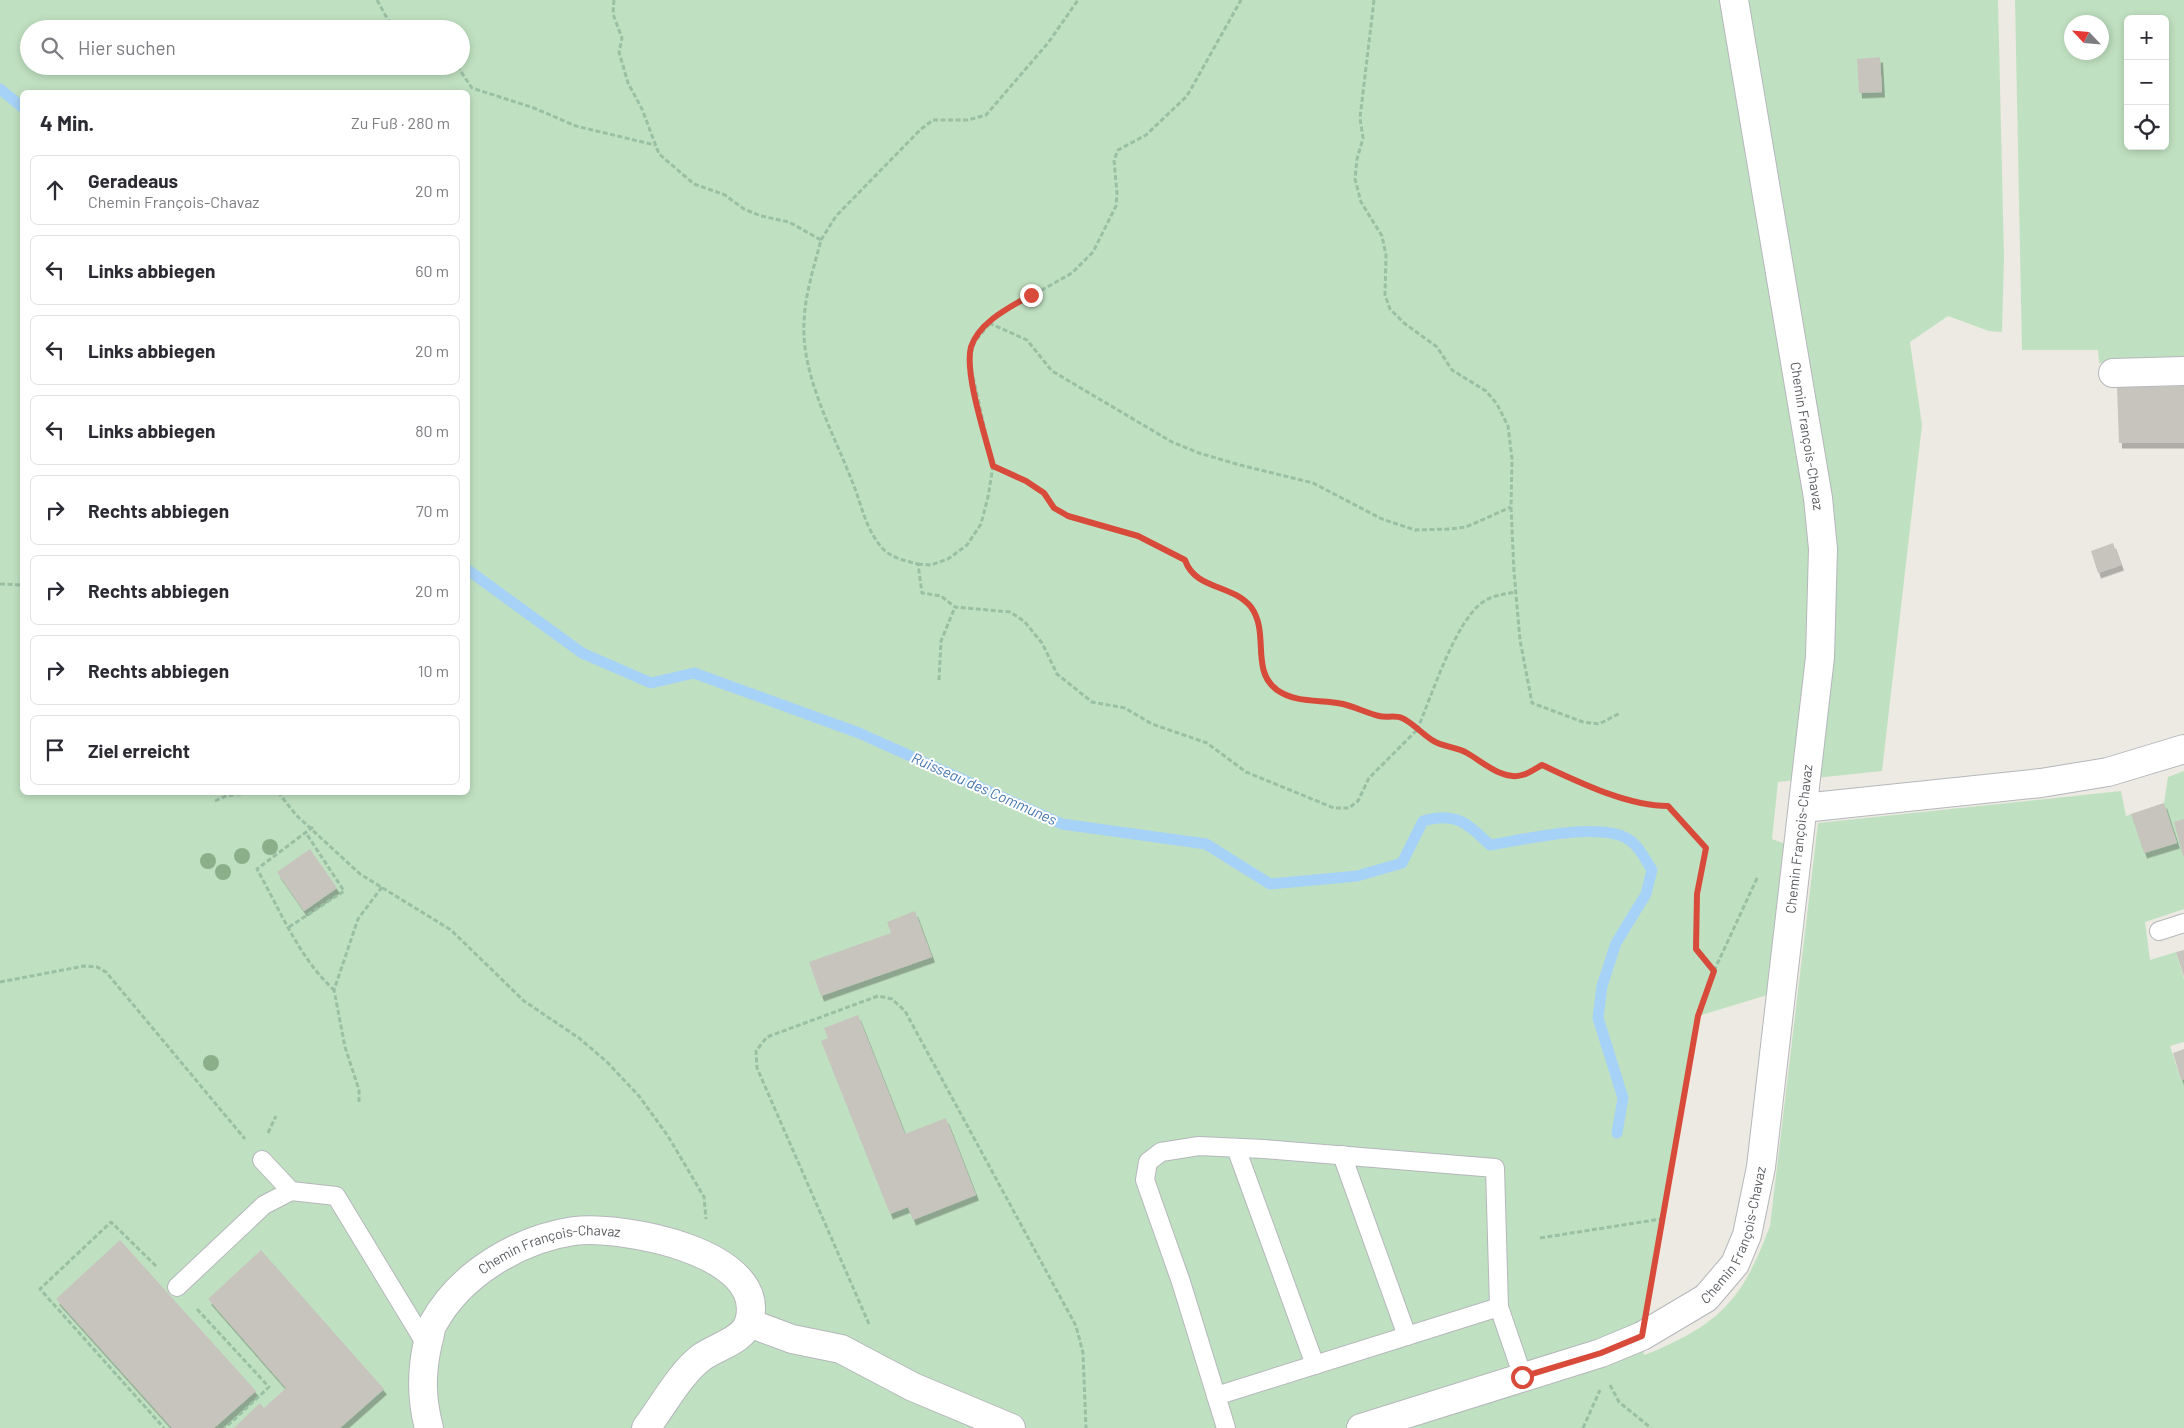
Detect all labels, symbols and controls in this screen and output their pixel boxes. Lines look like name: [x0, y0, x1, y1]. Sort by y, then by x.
north arrow: [2064, 15, 2109, 60]
map controls: [2124, 15, 2169, 150]
button: +: [2124, 15, 2169, 60]
search box: [20, 20, 470, 75]
icon: search: [38, 34, 66, 62]
text: Hier suchen: [78, 36, 176, 59]
button: −: [2124, 60, 2169, 105]
button: locate: [2124, 105, 2169, 150]
text: 4 Min.: [40, 110, 94, 135]
text: Zu Fuß · 280 m: [351, 113, 450, 132]
text: Geradeaus: [88, 169, 178, 192]
icon: ahead: [41, 176, 69, 204]
text: 20 m: [415, 181, 449, 200]
text: Chemin François-Chavaz: [88, 192, 259, 211]
icon: left: [41, 256, 69, 284]
text: Links abbiegen: [88, 259, 215, 282]
text: 60 m: [415, 261, 449, 280]
route end: [1020, 284, 1043, 307]
icon: left: [41, 336, 69, 364]
text: Links abbiegen: [88, 339, 215, 362]
text: 20 m: [415, 341, 449, 360]
street label: Chemin François-Chavaz: [1787, 360, 1828, 511]
icon: left: [41, 416, 69, 444]
text: Links abbiegen: [88, 419, 215, 442]
text: 80 m: [415, 421, 449, 440]
icon: right: [41, 496, 69, 524]
text: Rechts abbiegen: [88, 499, 229, 522]
text: 70 m: [416, 501, 449, 520]
icon: right: [41, 576, 69, 604]
text: Rechts abbiegen: [88, 579, 229, 602]
text: 20 m: [415, 581, 449, 600]
icon: right: [41, 656, 69, 684]
text: Rechts abbiegen: [88, 659, 229, 682]
text: 10 m: [418, 661, 449, 680]
icon: arrive: [41, 736, 69, 764]
text: Ziel erreicht: [88, 739, 190, 762]
water label: Ruisseau des Communes: [909, 748, 1060, 828]
street label: Chemin François-Chavaz: [1781, 763, 1816, 914]
street label: Chemin François-Chavaz: [1698, 1165, 1769, 1307]
street label: Chemin François-Chavaz: [475, 1221, 622, 1277]
route start: [1511, 1366, 1534, 1389]

